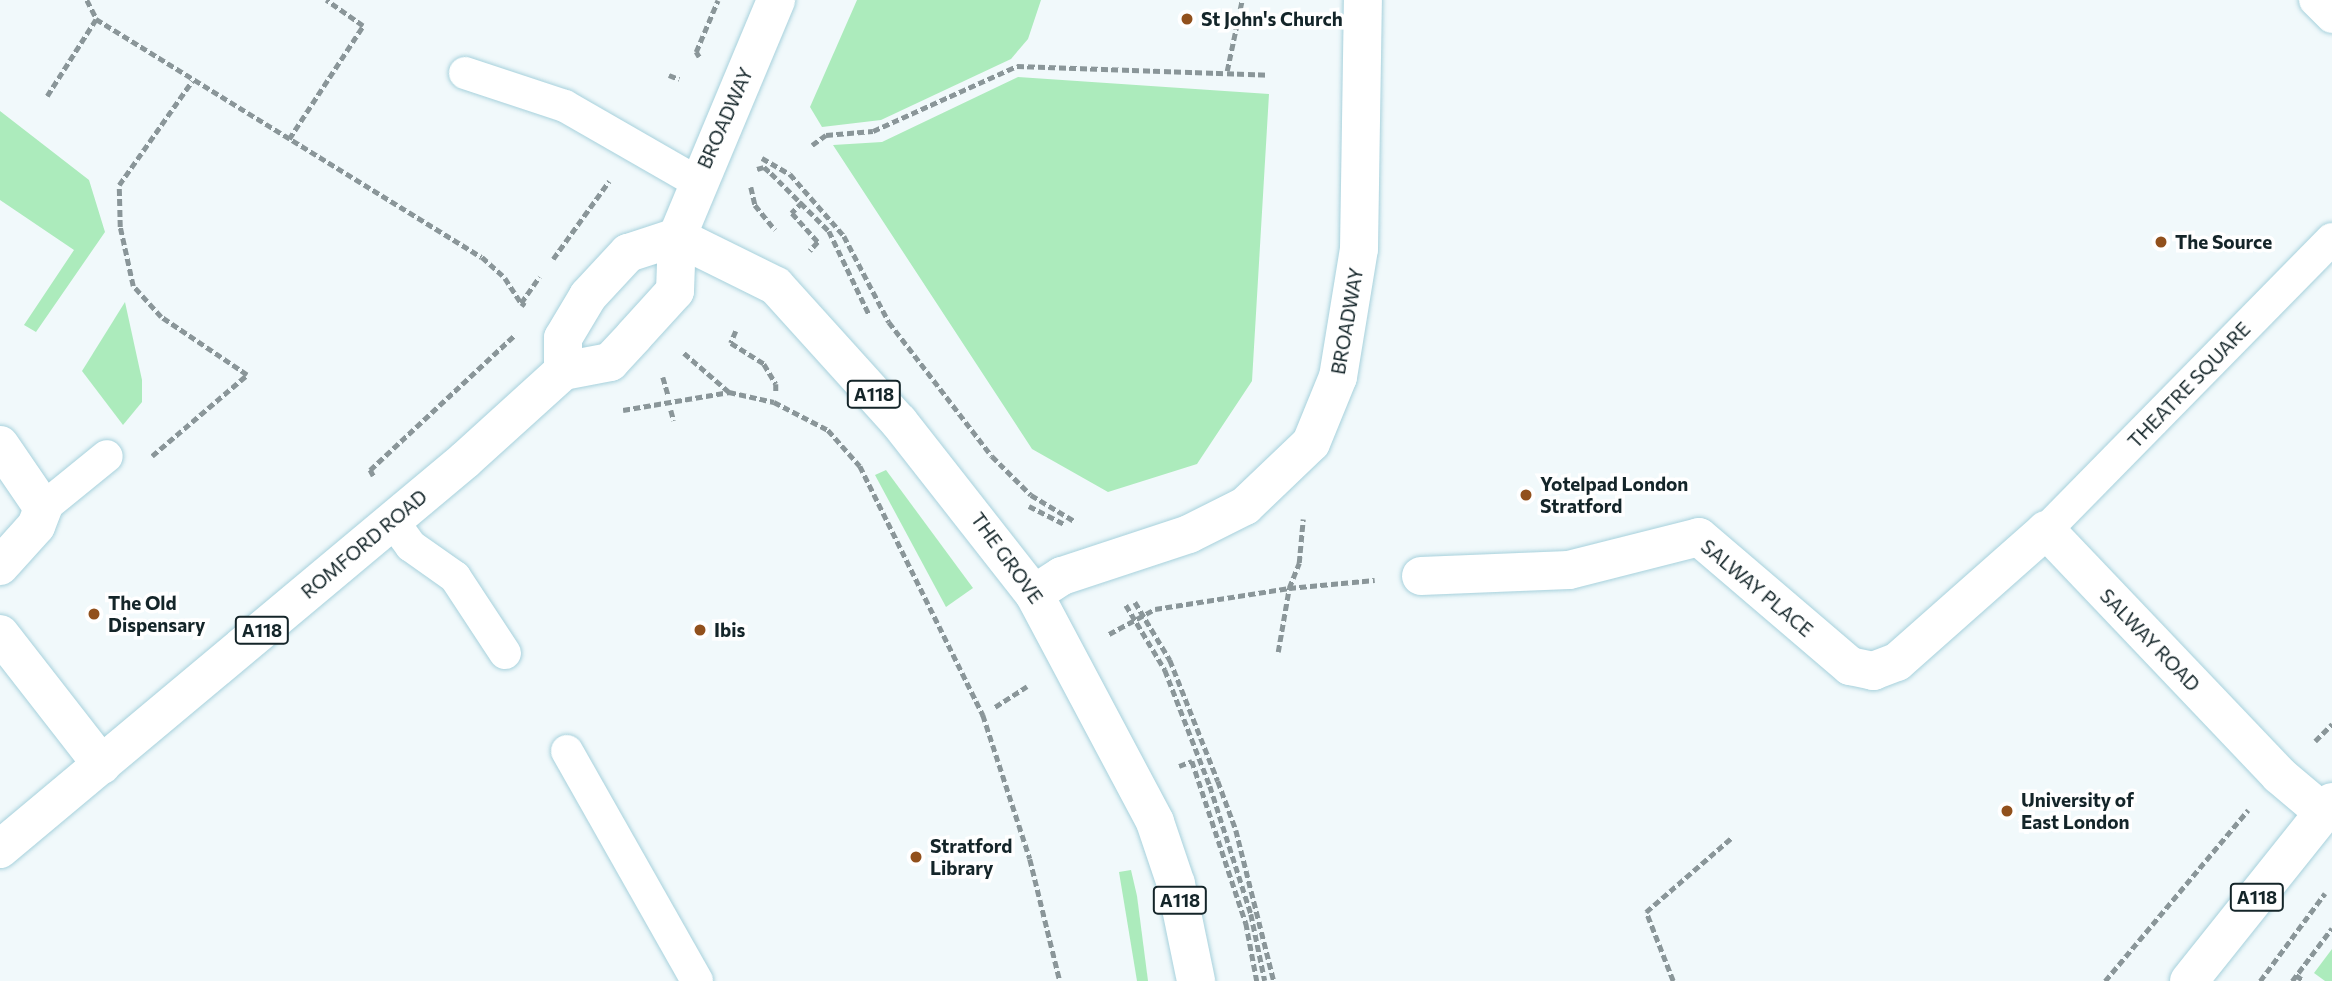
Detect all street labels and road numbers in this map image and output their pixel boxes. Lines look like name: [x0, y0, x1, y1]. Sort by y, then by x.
street label: BROADWAY: [693, 64, 757, 172]
street label: BROADWAY: [1326, 266, 1368, 376]
street label: THEATRE SQUARE: [2123, 317, 2255, 453]
road number: A118: [846, 380, 902, 408]
street label: ROMFORD ROAD: [297, 485, 431, 603]
street label: THE GROVE: [966, 508, 1048, 608]
street label: SALWAY PLACE: [1697, 535, 1817, 641]
street label: SALWAY ROAD: [2095, 584, 2205, 696]
road number: A118: [234, 616, 290, 644]
road number: A118: [2229, 882, 2285, 912]
road number: A118: [1152, 886, 1208, 915]

